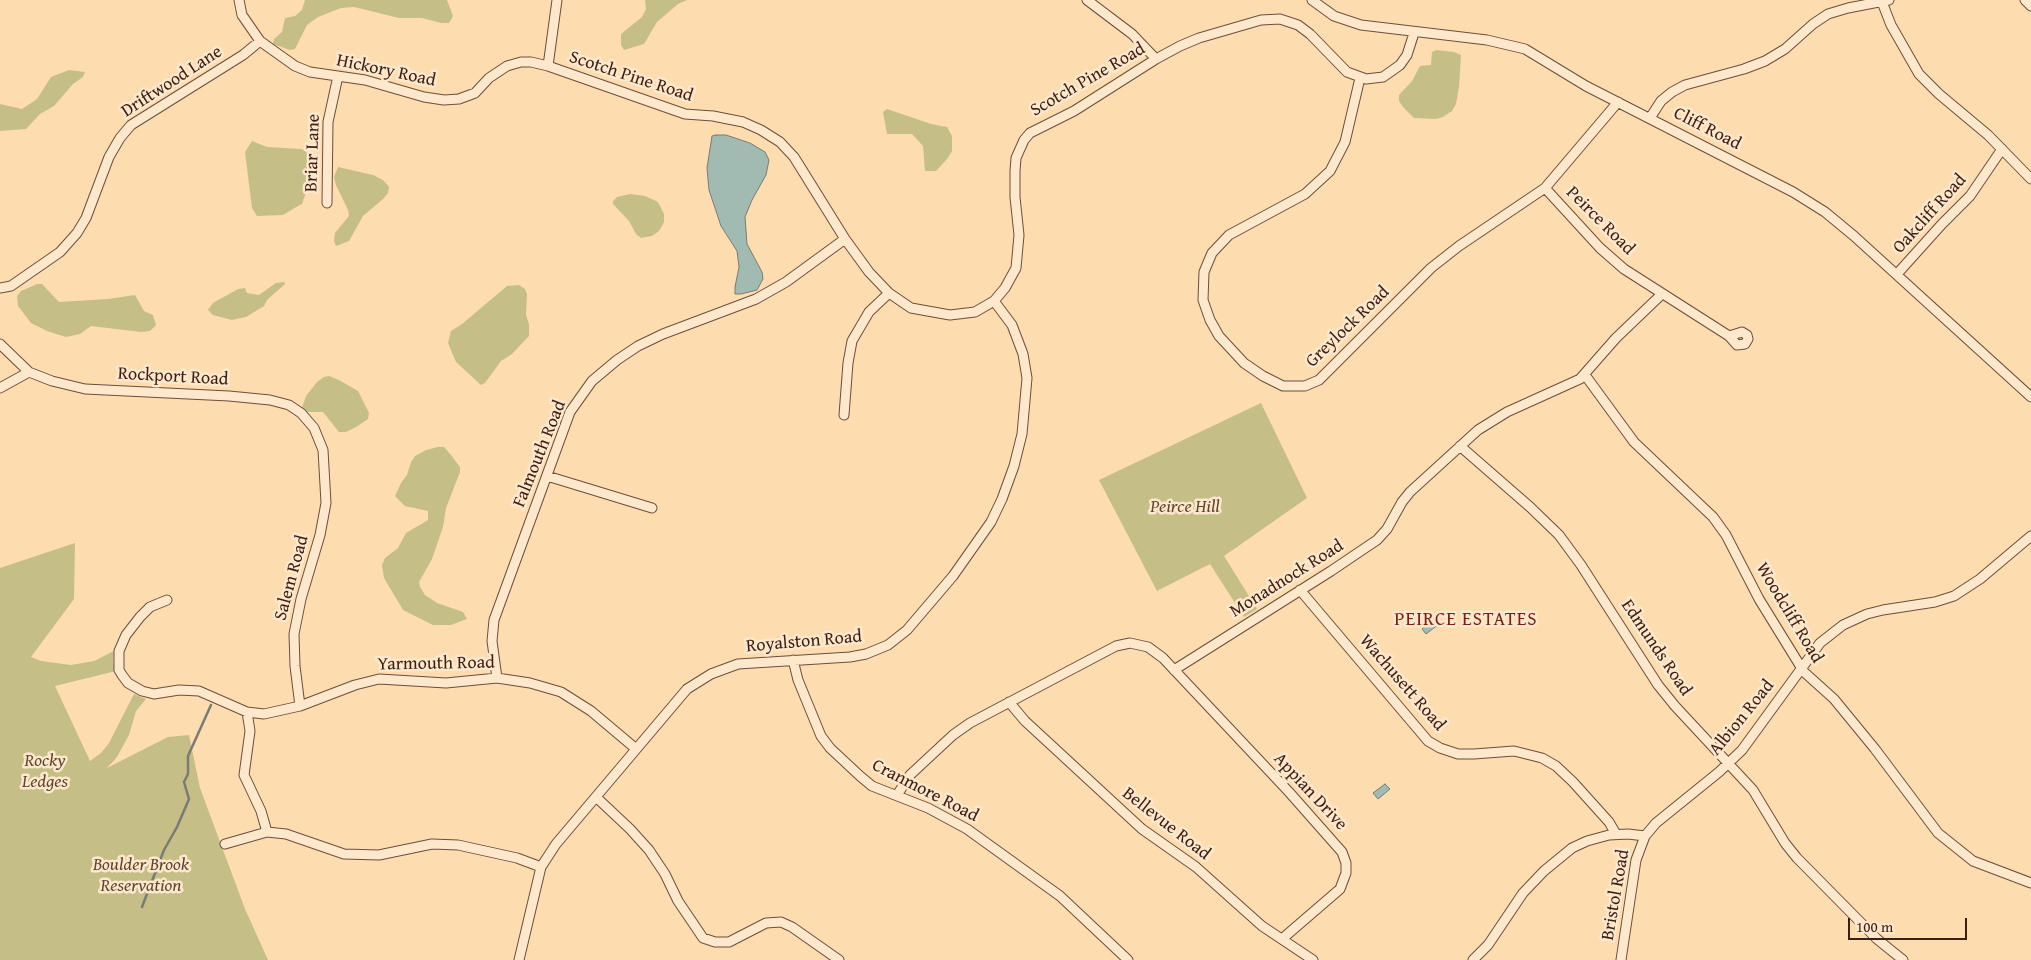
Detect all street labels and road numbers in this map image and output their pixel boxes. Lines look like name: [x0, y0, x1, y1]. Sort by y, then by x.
street label: Scotch Pine Road: [1027, 38, 1149, 122]
street label: Driftwood Lane: [118, 41, 226, 123]
street label: Scotch Pine Road: [566, 47, 696, 107]
street label: Hickory Road: [335, 50, 437, 92]
street label: Cliff Road: [1670, 103, 1744, 155]
street label: Briar Lane: [301, 113, 325, 193]
street label: Oakcliff Road: [1889, 170, 1971, 258]
street label: Peirce Road: [1561, 182, 1639, 260]
street label: Greylock Road: [1302, 282, 1394, 372]
street label: Rockport Road: [117, 363, 229, 391]
street label: Falmouth Road: [509, 397, 571, 511]
street label: Salem Road: [270, 533, 314, 623]
street label: Monadnock Road: [1226, 535, 1348, 623]
street label: Woodcliff Road: [1751, 559, 1827, 667]
street label: Edmunds Road: [1616, 596, 1696, 700]
street label: Royalston Road: [745, 626, 863, 658]
street label: Wachusett Road: [1354, 630, 1450, 736]
street label: Yarmouth Road: [377, 652, 495, 676]
street label: Albion Road: [1705, 676, 1779, 760]
street label: Appian Drive: [1269, 749, 1351, 835]
street label: Cranmore Road: [868, 755, 982, 827]
street label: Bellevue Road: [1118, 783, 1214, 865]
street label: Bristol Road: [1597, 848, 1635, 942]

